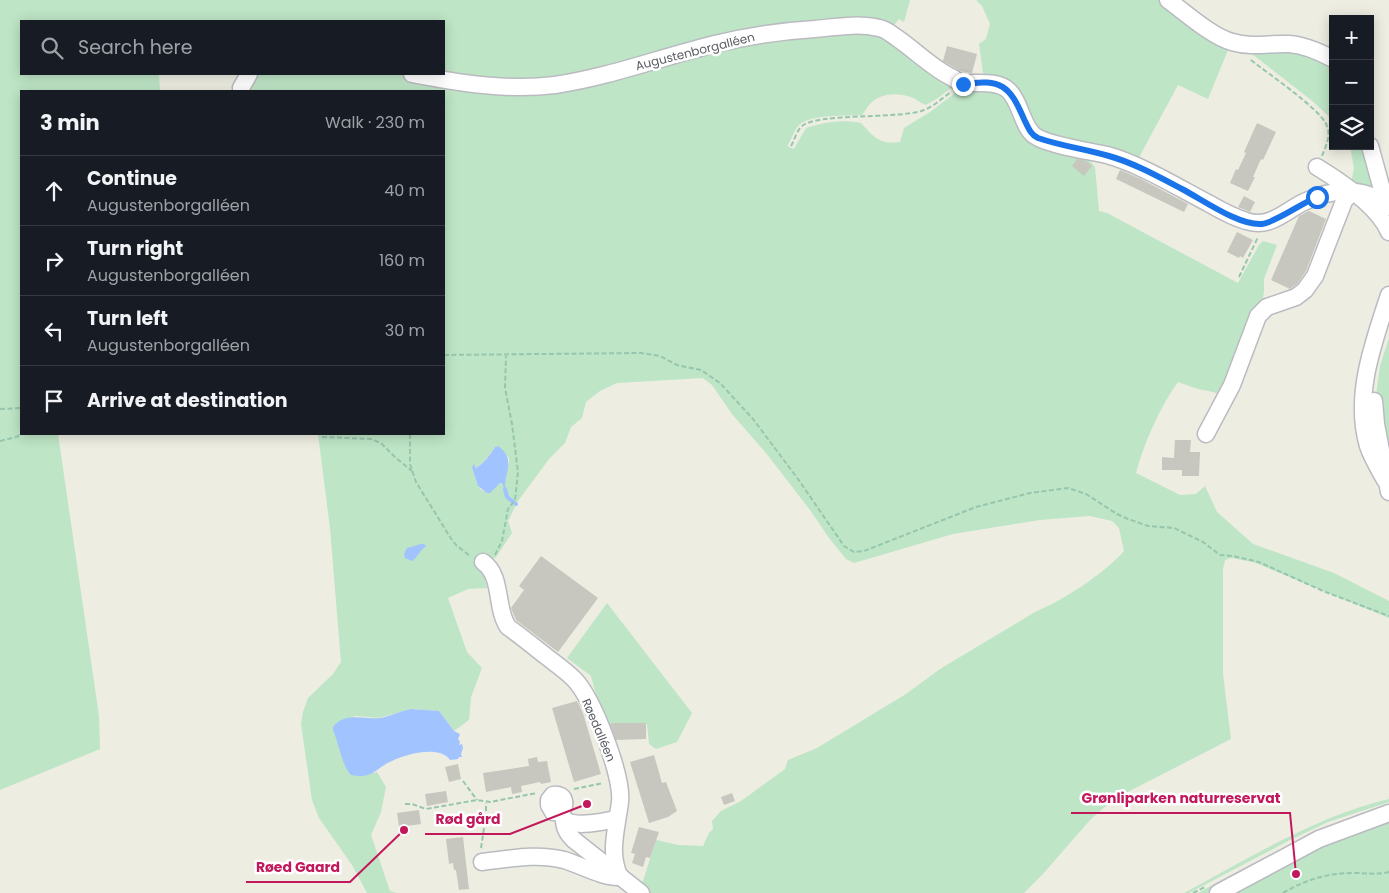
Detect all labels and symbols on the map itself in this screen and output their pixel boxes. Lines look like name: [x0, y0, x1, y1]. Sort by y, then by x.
street label: Augustenborgalléen: [634, 28, 756, 74]
route end: [952, 73, 975, 96]
route start: [1306, 186, 1329, 209]
street label: Røedalléen: [578, 696, 620, 764]
callout: Grønliparken naturreservat: [1071, 784, 1290, 813]
text: Grønliparken naturreservat: [1082, 788, 1281, 808]
callout: Rød gård: [425, 805, 510, 834]
text: Rød gård: [436, 809, 500, 829]
callout: Røed Gaard: [246, 853, 350, 882]
text: Røed Gaard: [256, 857, 340, 877]

